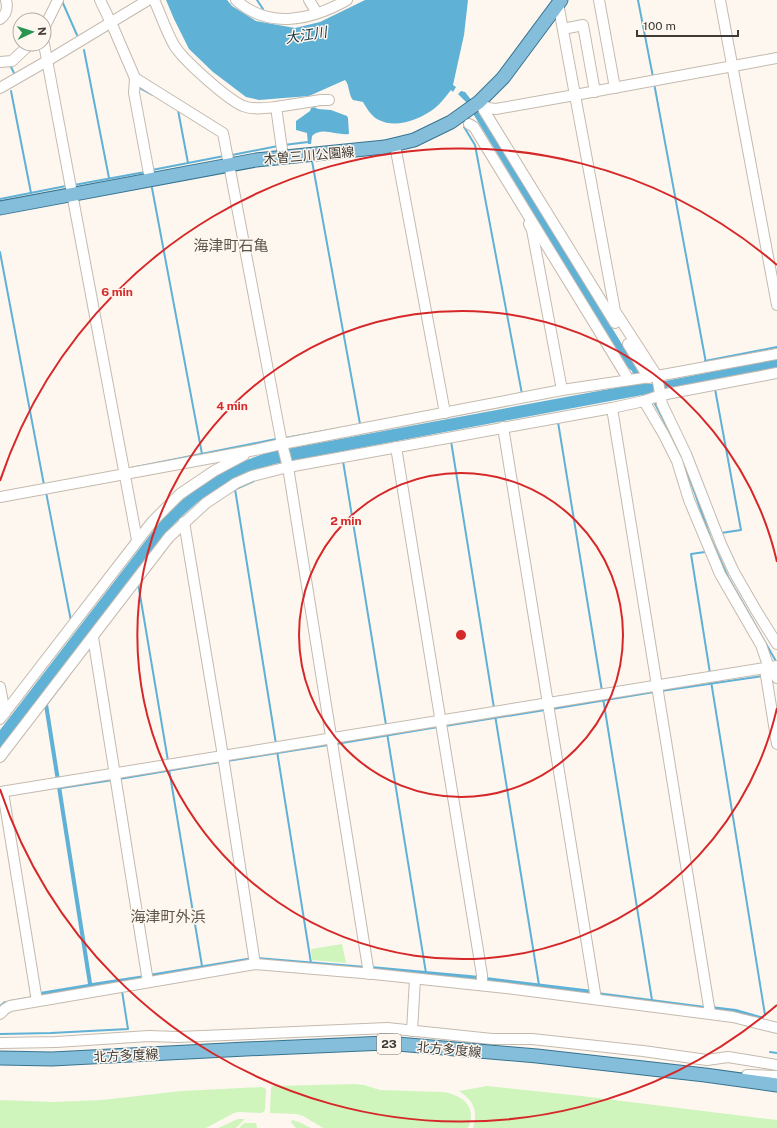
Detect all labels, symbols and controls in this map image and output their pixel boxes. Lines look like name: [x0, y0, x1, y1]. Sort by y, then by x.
north arrow: [12, 12, 52, 52]
scale bar: [637, 12, 738, 38]
text: 100 m: [643, 19, 676, 33]
water label: 大江川: [284, 24, 330, 46]
text: N: [36, 27, 48, 36]
street label: 木曽三川公園線: [263, 144, 355, 167]
district label: 海津町石亀: [193, 237, 269, 254]
text: 6 min: [101, 285, 133, 299]
text: 4 min: [216, 399, 248, 413]
text: 2 min: [330, 514, 362, 528]
centre of rings: [454, 628, 468, 642]
district label: 海津町外浜: [130, 908, 206, 925]
road number: 23: [377, 1034, 401, 1054]
street label: 北方多度線: [416, 1039, 482, 1060]
street label: 北方多度線: [93, 1046, 159, 1065]

